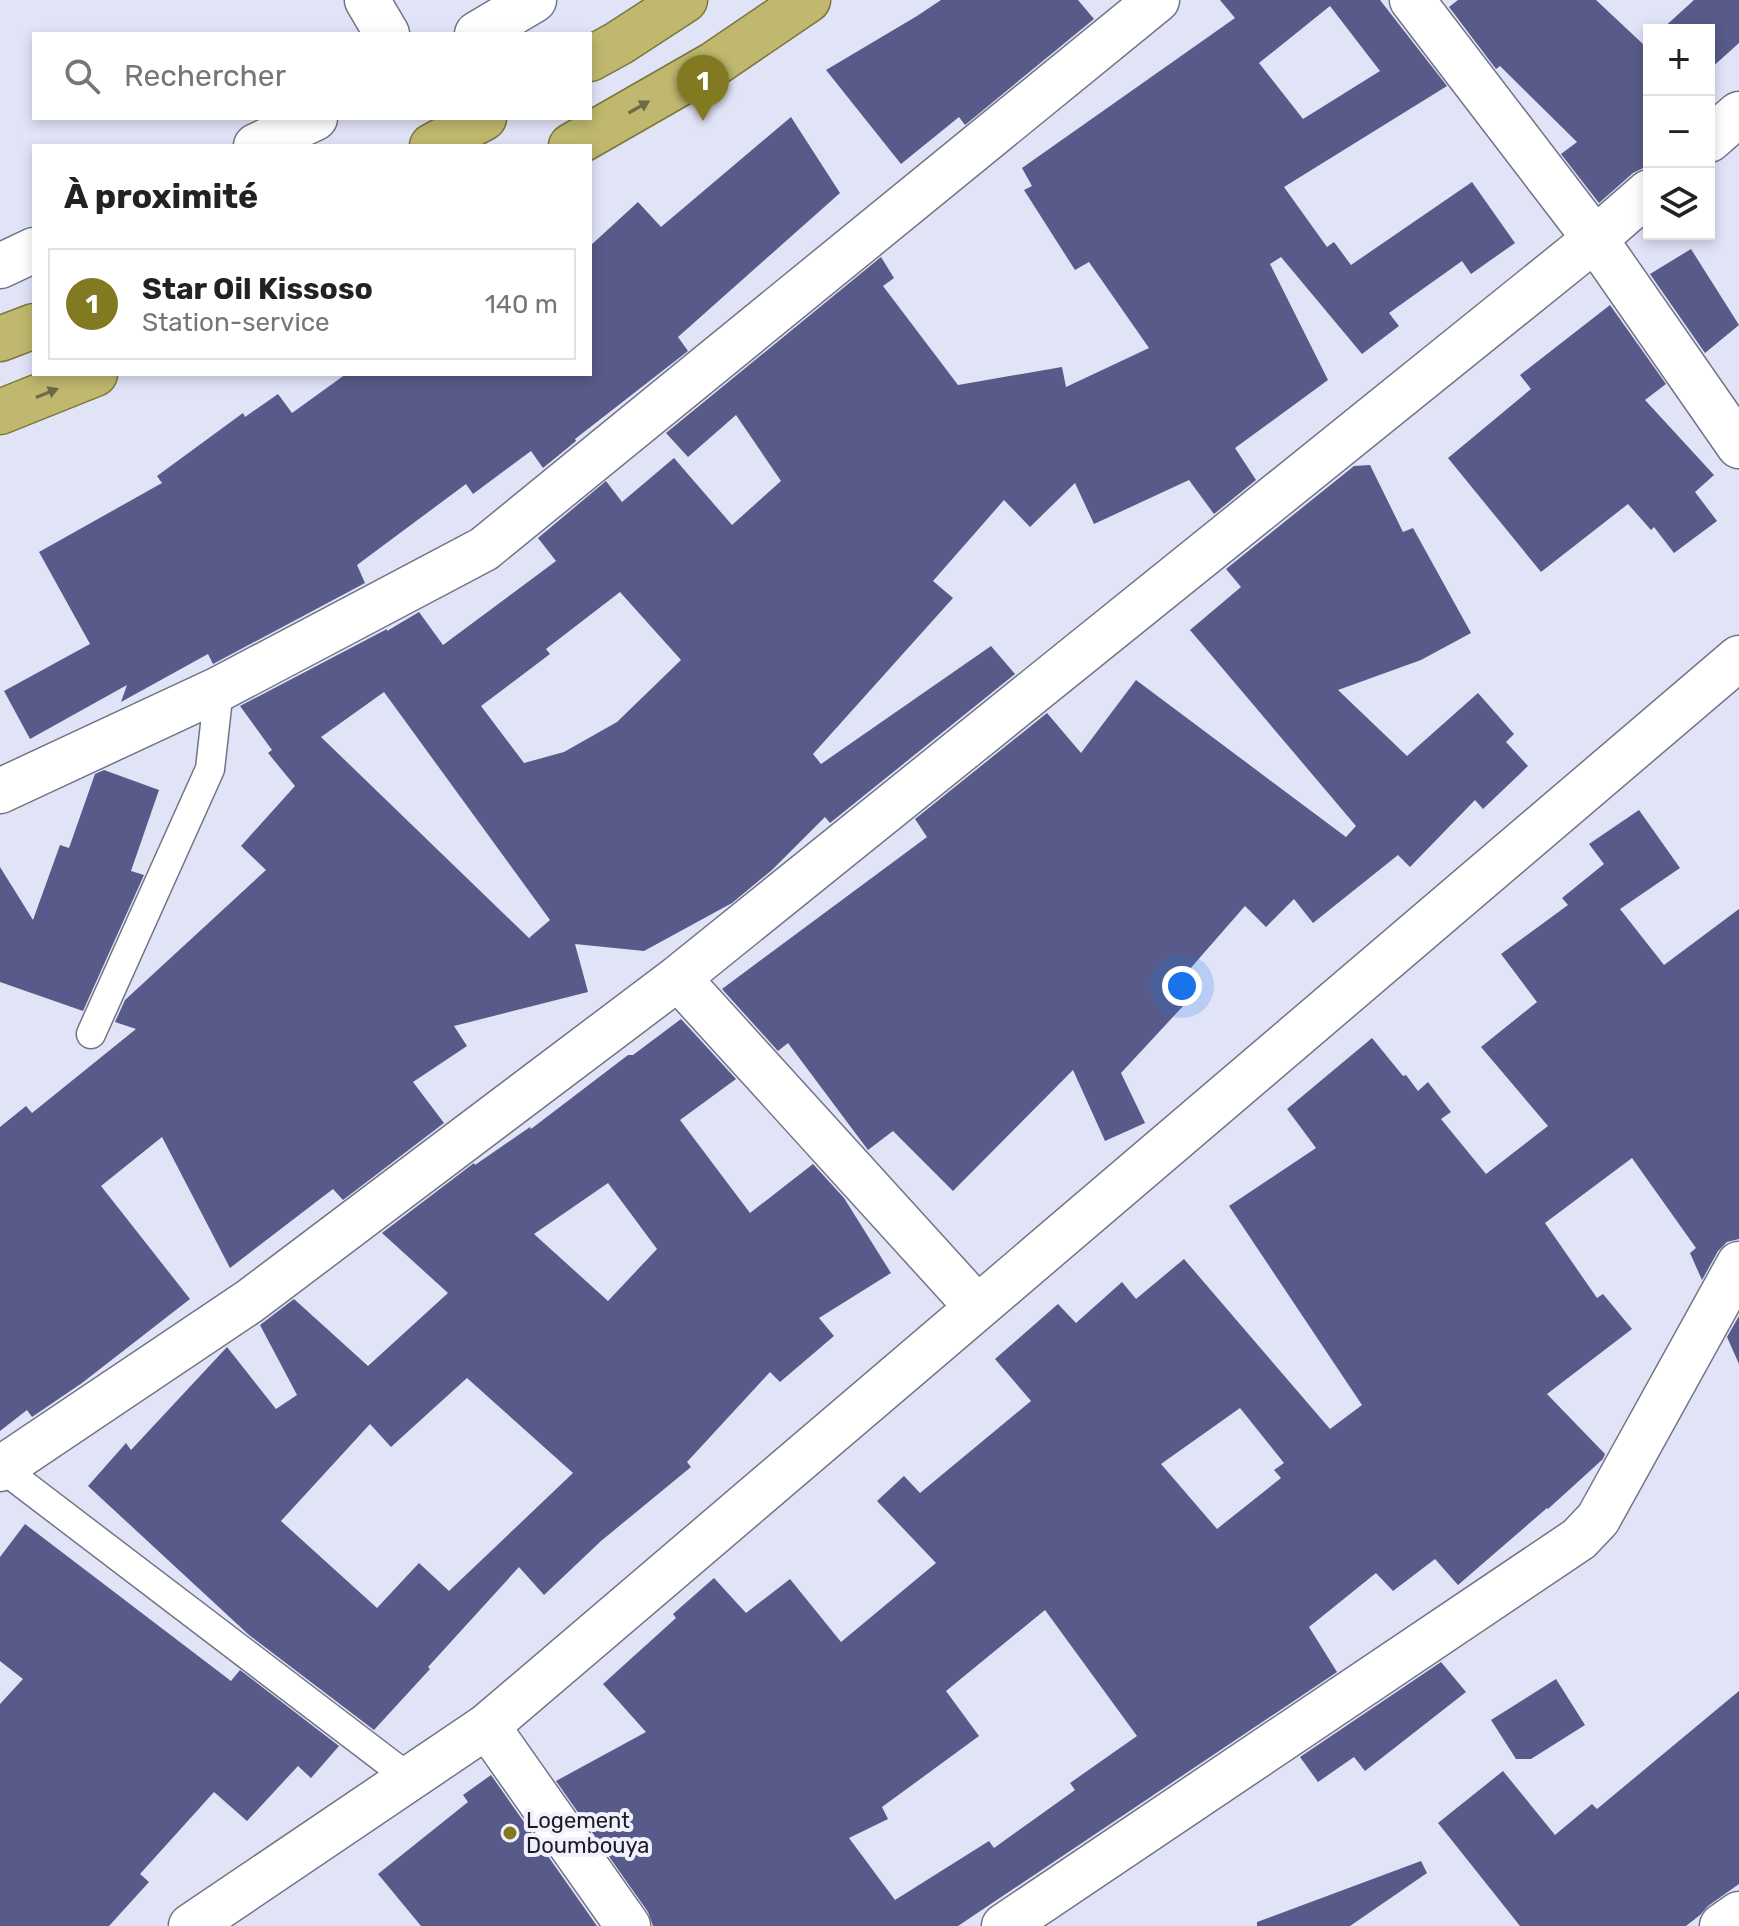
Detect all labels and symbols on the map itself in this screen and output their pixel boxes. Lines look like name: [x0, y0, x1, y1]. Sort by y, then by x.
pin: 1: [677, 55, 729, 121]
one-way arrow: [628, 100, 650, 114]
one-way arrow: [35, 386, 59, 399]
your location: [1162, 966, 1202, 1006]
place label: Logement Doumbouya: [526, 1807, 649, 1859]
marker: Logement Doumbouya: [501, 1824, 519, 1842]

